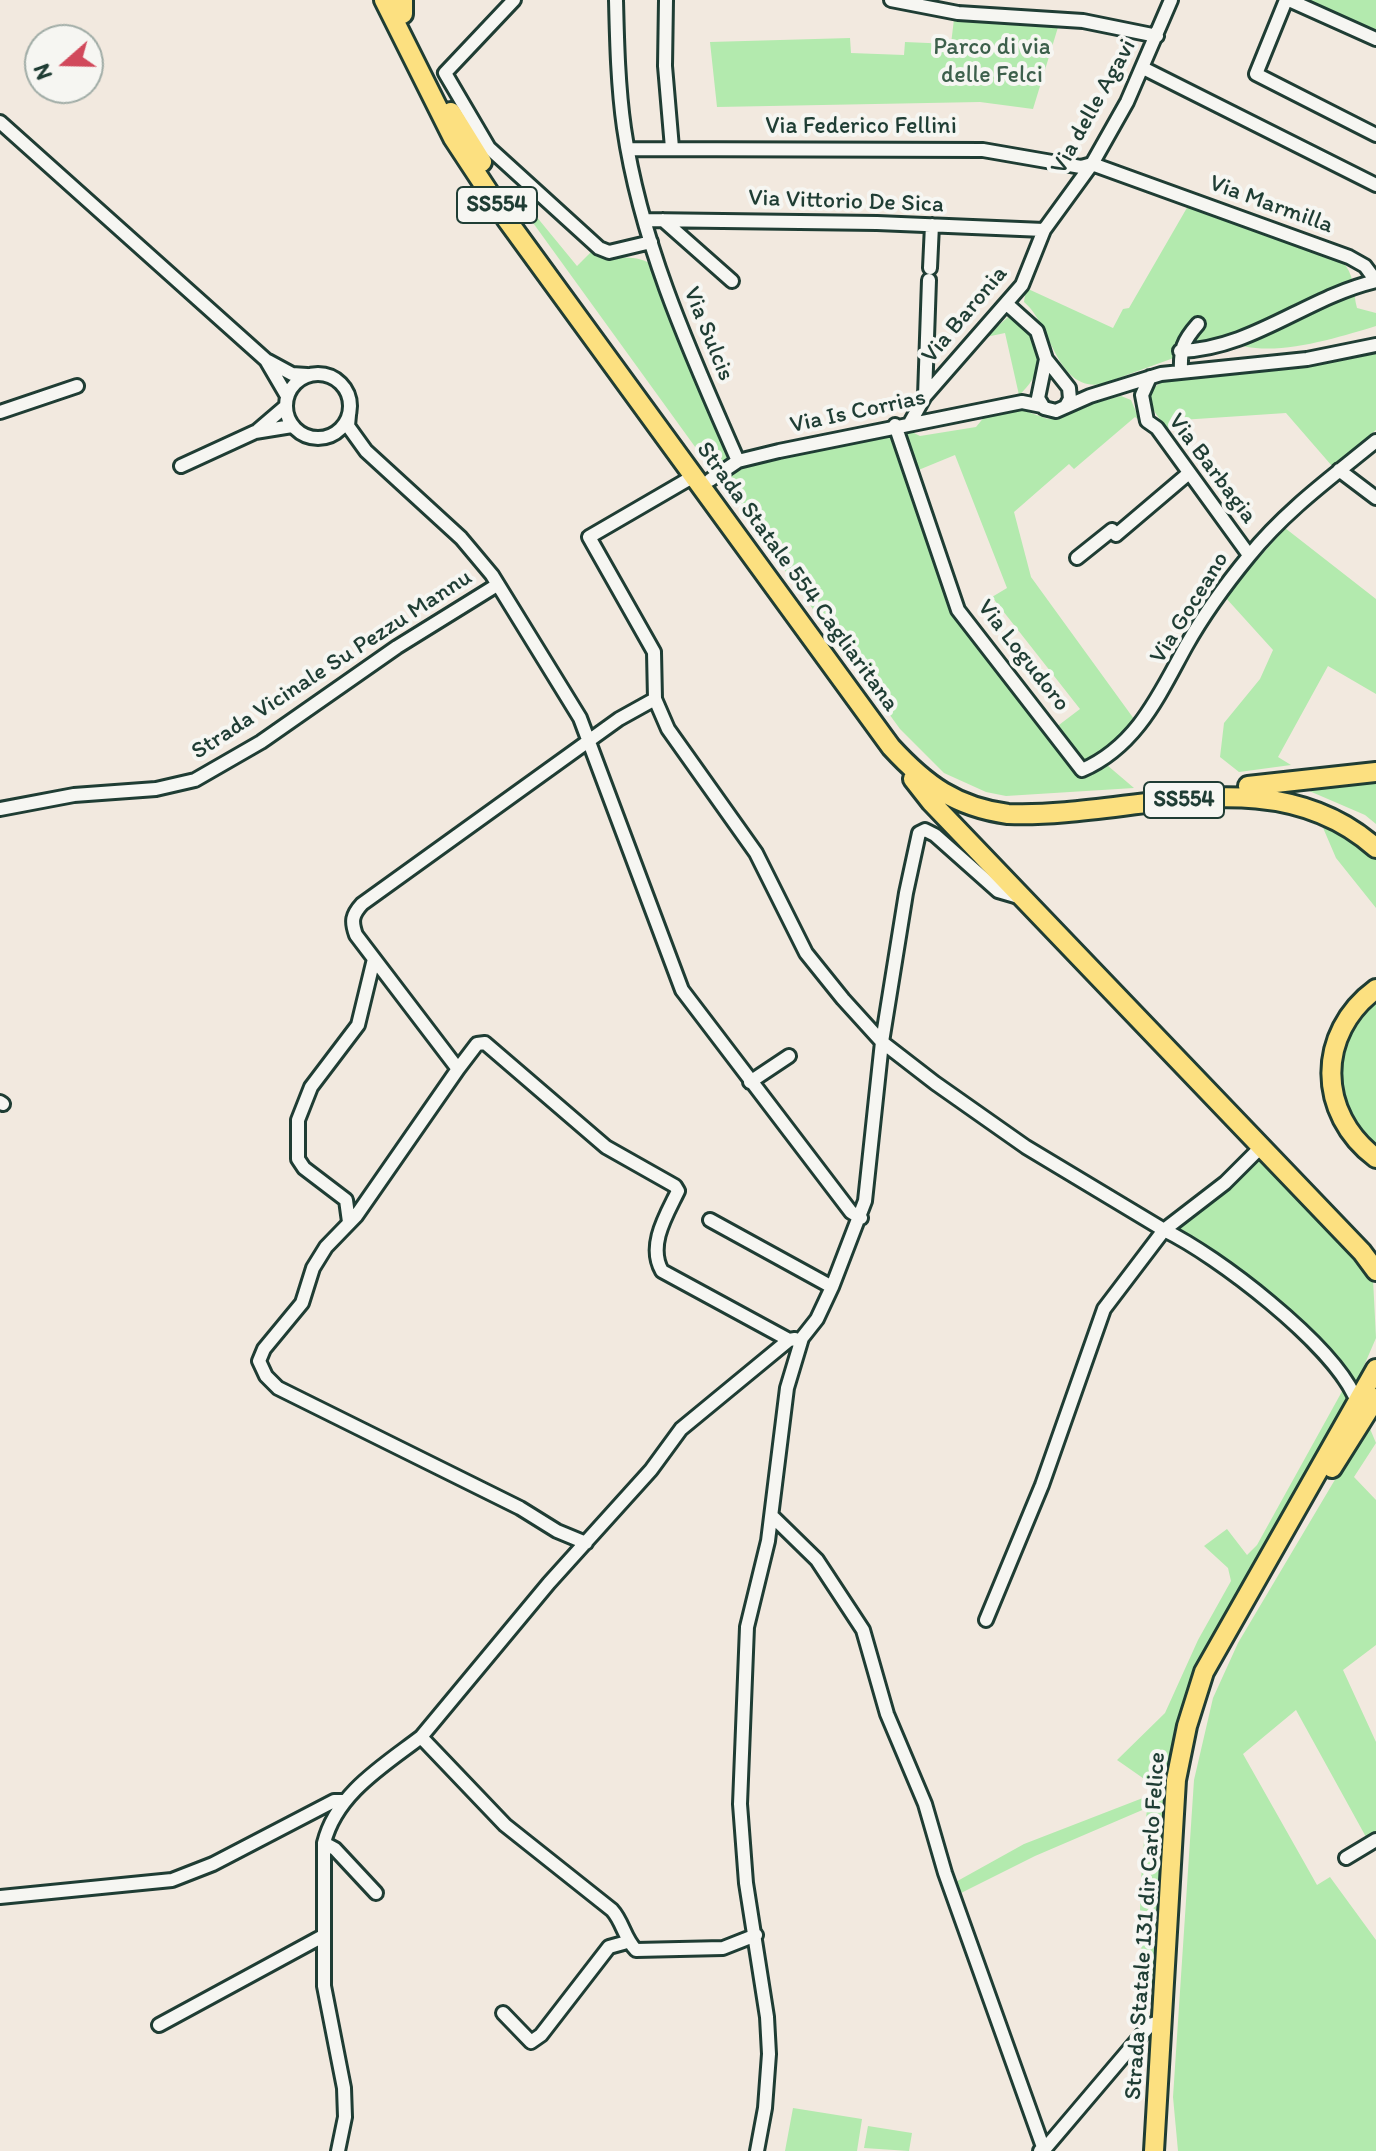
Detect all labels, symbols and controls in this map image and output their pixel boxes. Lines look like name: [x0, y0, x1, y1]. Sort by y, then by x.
north arrow: [24, 24, 104, 104]
park label: Parco di via delle Felci: [933, 34, 1051, 90]
street label: Via delle Agavi: [1045, 34, 1143, 180]
text: N: [28, 60, 58, 83]
street label: Via Federico Fellini: [765, 113, 957, 141]
street label: Via Marmilla: [1205, 169, 1337, 241]
street label: Via Vittorio De Sica: [748, 184, 944, 220]
road number: SS554: [457, 187, 537, 223]
street label: Via Baronia: [916, 260, 1014, 370]
street label: Via Sulcis: [676, 283, 740, 385]
street label: Via Is Corrias: [787, 384, 929, 440]
street label: Via Barbagia: [1161, 408, 1263, 530]
street label: Strada Statale 554 Cagliaritana: [689, 437, 905, 717]
street label: Via Goceano: [1144, 547, 1236, 669]
street label: Strada Vicinale Su Pezzu Mannu: [186, 563, 478, 767]
street label: Via Logudoro: [970, 594, 1076, 718]
road number: SS554: [1144, 782, 1224, 818]
street label: Strada Statale 131 dir Carlo Felice: [1119, 1751, 1173, 2101]

